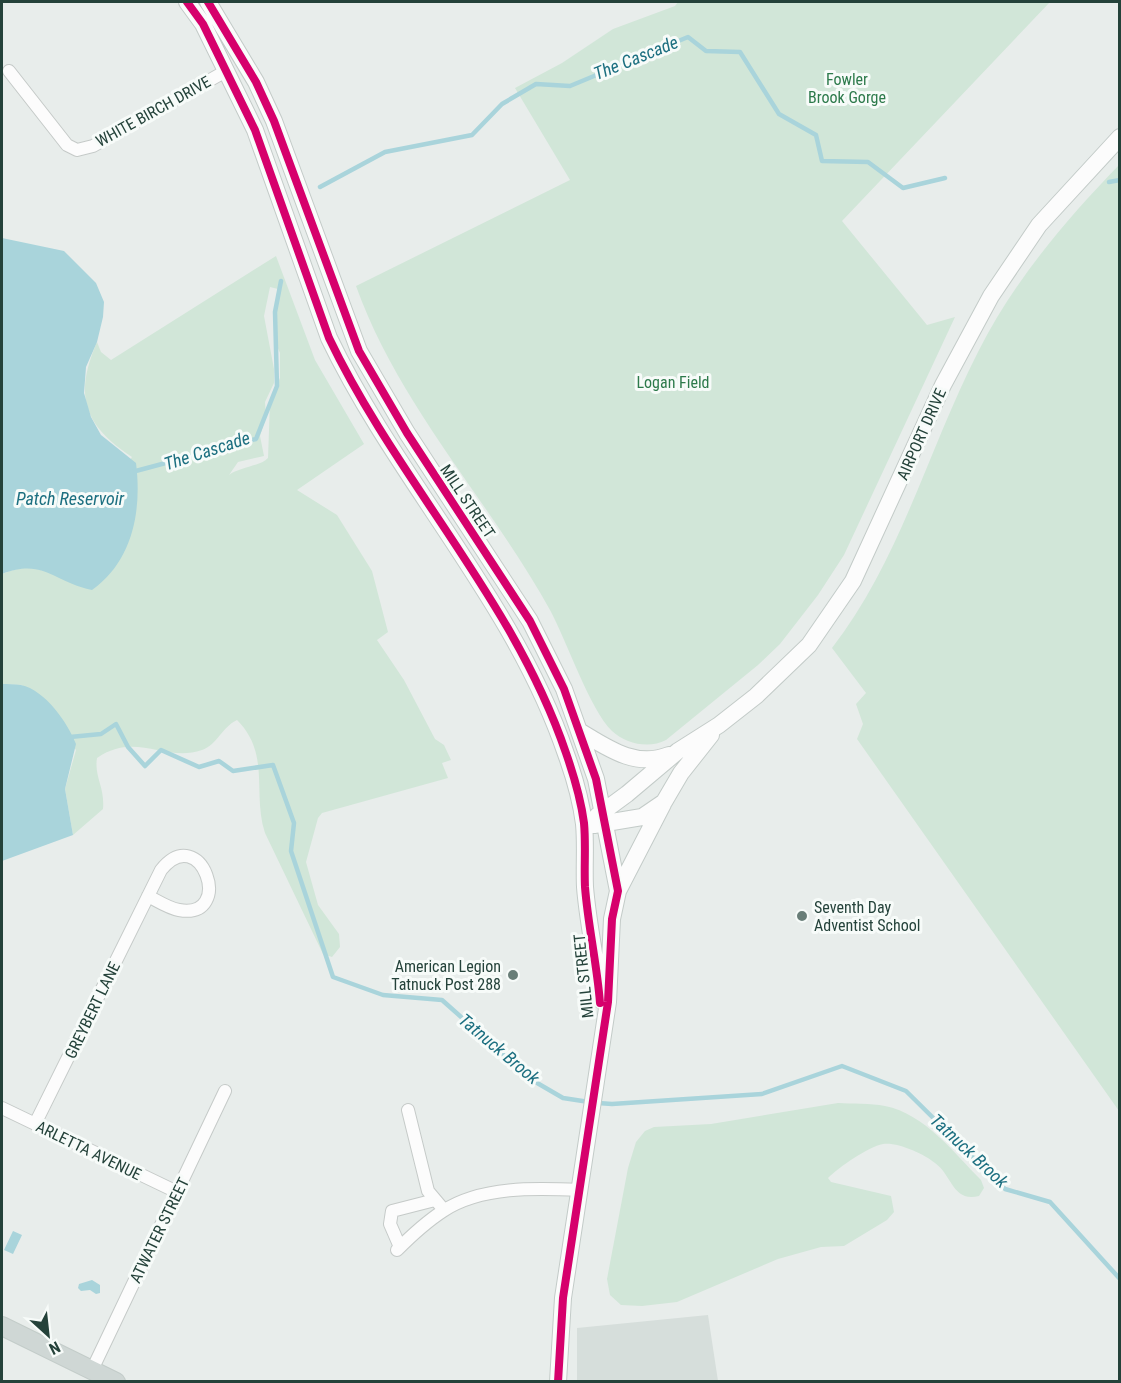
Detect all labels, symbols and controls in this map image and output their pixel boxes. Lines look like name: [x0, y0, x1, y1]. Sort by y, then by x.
water label: The Cascade: [590, 31, 681, 84]
park label: Fowler Brook Gorge: [808, 70, 886, 107]
street label: WHITE BIRCH DRIVE: [93, 72, 214, 151]
park label: Logan Field: [636, 373, 710, 392]
street label: AIRPORT DRIVE: [893, 385, 950, 483]
water label: The Cascade: [161, 427, 253, 474]
street label: MILL STREET: [436, 461, 499, 542]
water label: Patch Reservoir: [16, 488, 125, 509]
place label: Seventh Day Adventist School: [814, 898, 920, 935]
marker: Seventh Day Adventist School: [795, 909, 809, 923]
street label: MILL STREET: [570, 933, 597, 1019]
place label: American Legion Tatnuck Post 288: [391, 957, 501, 994]
street label: GREYBERT LANE: [61, 959, 124, 1062]
marker: American Legion Tatnuck Post 288: [506, 968, 520, 982]
water label: Tatnuck Brook: [455, 1009, 545, 1089]
water label: Tatnuck Brook: [926, 1109, 1013, 1193]
street label: ARLETTA AVENUE: [33, 1117, 145, 1184]
street label: ATWATER STREET: [126, 1175, 193, 1286]
north arrow: [18, 1305, 78, 1365]
text: N: [46, 1337, 63, 1359]

